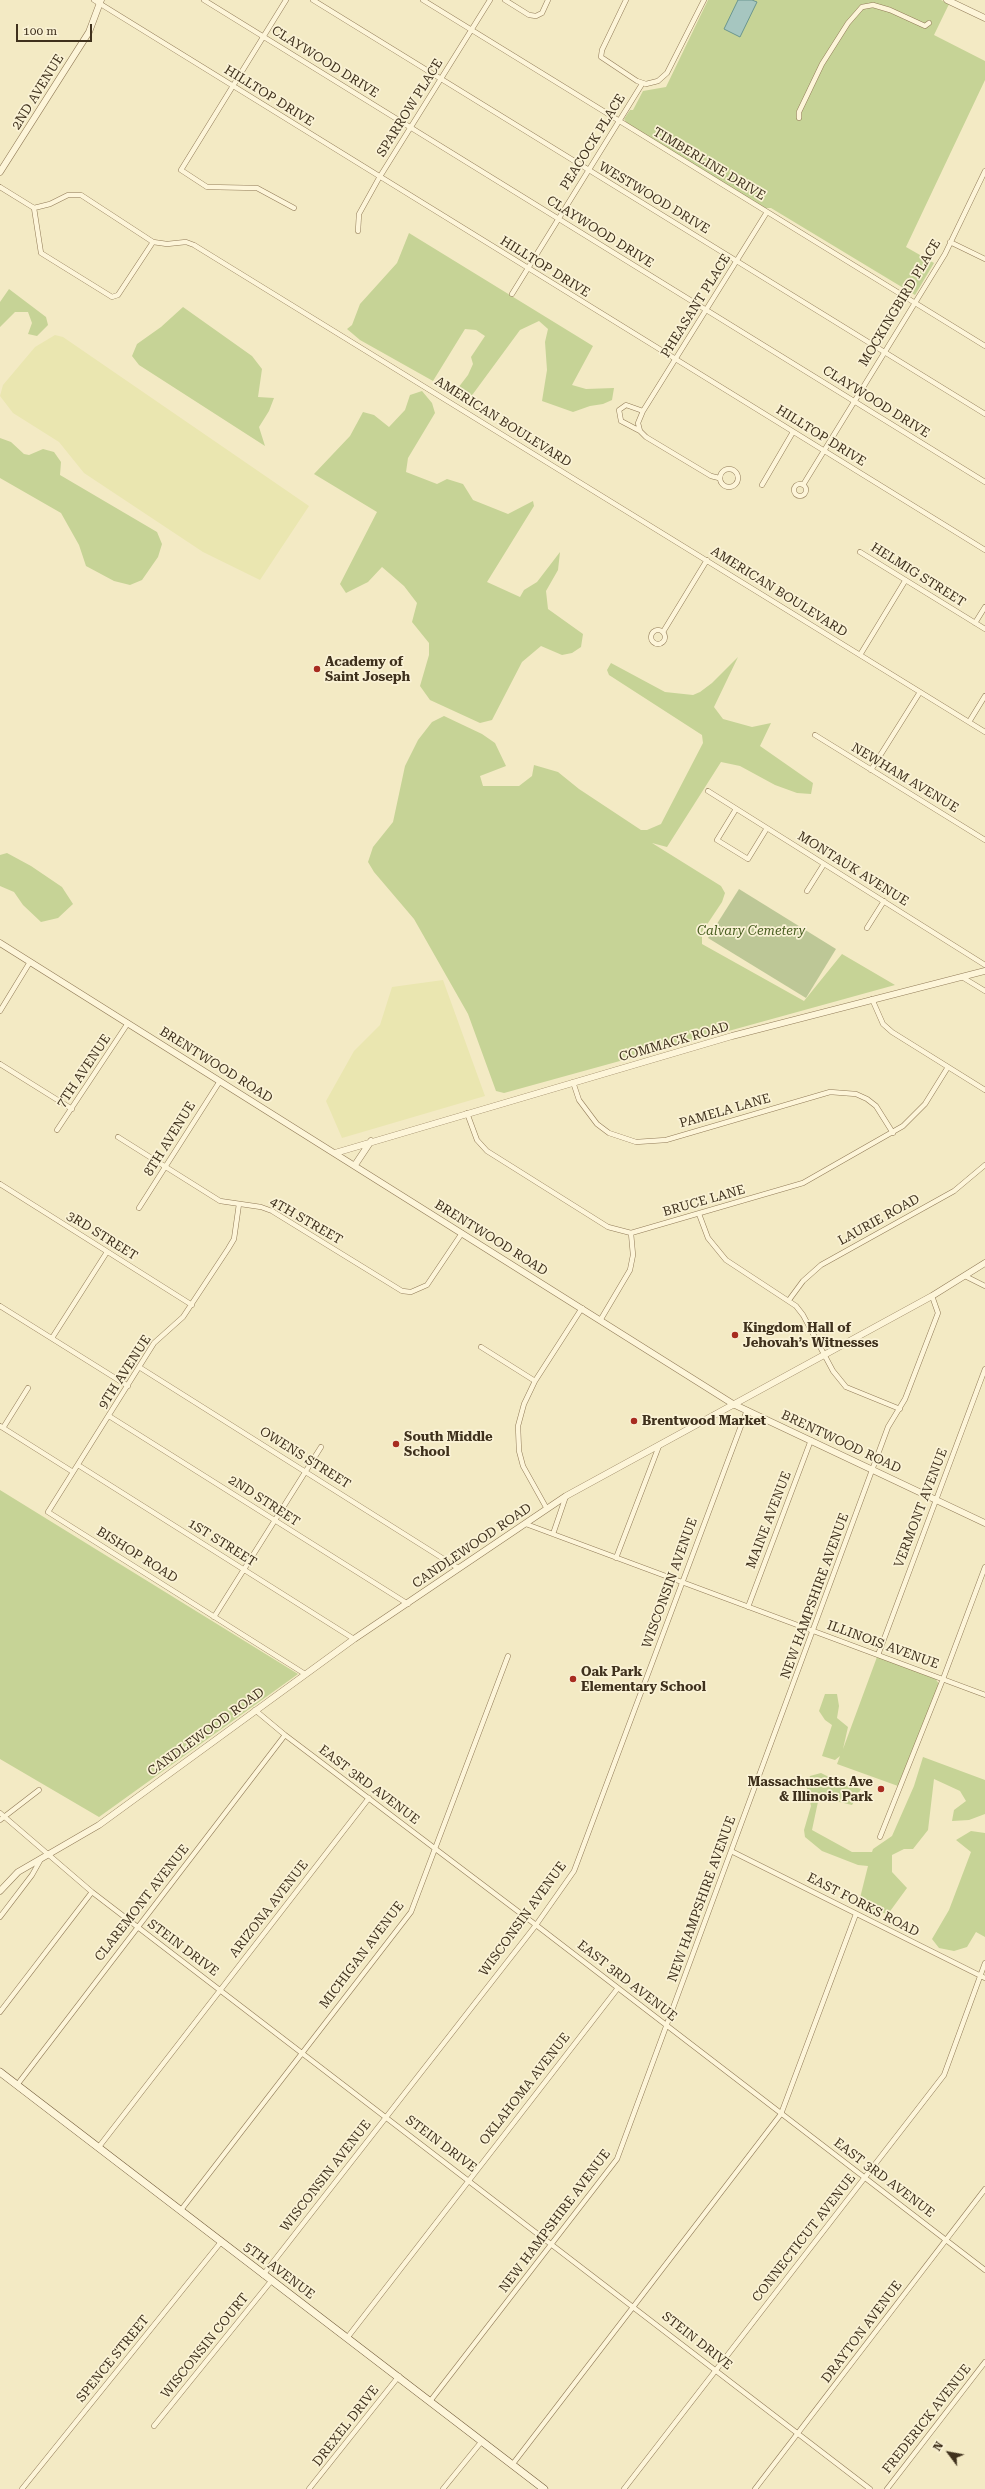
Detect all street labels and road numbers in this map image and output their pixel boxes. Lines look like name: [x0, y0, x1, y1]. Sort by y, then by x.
street label: CLAYWOOD DRIVE: [269, 23, 381, 101]
street label: 2ND AVENUE: [9, 51, 67, 133]
street label: SPARROW PLACE: [374, 56, 446, 160]
street label: HILLTOP DRIVE: [221, 62, 317, 130]
street label: PEACOCK PLACE: [557, 91, 629, 193]
street label: TIMBERLINE DRIVE: [650, 124, 768, 204]
street label: WESTWOOD DRIVE: [596, 159, 712, 237]
street label: CLAYWOOD DRIVE: [544, 193, 656, 271]
street label: HILLTOP DRIVE: [497, 233, 593, 301]
street label: MOCKINGBIRD PLACE: [856, 237, 944, 369]
street label: PHEASANT PLACE: [658, 251, 734, 361]
street label: CLAYWOOD DRIVE: [820, 363, 932, 441]
street label: AMERICAN BOULEVARD: [432, 374, 574, 470]
street label: HILLTOP DRIVE: [773, 402, 869, 470]
street label: HELMIG STREET: [868, 540, 968, 610]
street label: AMERICAN BOULEVARD: [708, 544, 850, 640]
street label: NEWHAM AVENUE: [849, 740, 961, 816]
street label: MONTAUK AVENUE: [795, 828, 911, 910]
street label: COMMACK ROAD: [617, 1019, 731, 1065]
street label: BRENTWOOD ROAD: [157, 1024, 275, 1106]
street label: 7TH AVENUE: [54, 1031, 114, 1111]
street label: PAMELA LANE: [678, 1091, 772, 1131]
street label: 8TH AVENUE: [141, 1099, 199, 1179]
street label: BRUCE LANE: [661, 1182, 747, 1220]
street label: LAURIE ROAD: [835, 1191, 923, 1249]
street label: 4TH STREET: [267, 1194, 345, 1248]
street label: BRENTWOOD ROAD: [432, 1197, 550, 1279]
street label: 3RD STREET: [64, 1208, 140, 1264]
street label: 9TH AVENUE: [95, 1332, 155, 1412]
street label: BRENTWOOD ROAD: [779, 1407, 903, 1477]
street label: OWENS STREET: [257, 1424, 353, 1492]
street label: VERMONT AVENUE: [891, 1446, 951, 1570]
street label: MAINE AVENUE: [743, 1469, 795, 1571]
street label: 2ND STREET: [225, 1472, 303, 1530]
street label: CANDLEWOOD ROAD: [409, 1500, 535, 1592]
street label: NEW HAMPSHIRE AVENUE: [778, 1511, 852, 1681]
street label: 1ST STREET: [185, 1516, 259, 1570]
street label: WISCONSIN AVENUE: [639, 1516, 701, 1650]
street label: BISHOP ROAD: [94, 1524, 180, 1586]
street label: ILLINOIS AVENUE: [825, 1618, 941, 1672]
street label: CANDLEWOOD ROAD: [145, 1684, 267, 1780]
street label: EAST 3RD AVENUE: [316, 1742, 422, 1828]
street label: NEW HAMPSHIRE AVENUE: [665, 1814, 739, 1984]
street label: CLAREMONT AVENUE: [92, 1841, 192, 1965]
street label: ARIZONA AVENUE: [226, 1857, 312, 1961]
street label: WISCONSIN AVENUE: [476, 1859, 570, 1979]
street label: EAST FORKS ROAD: [804, 1870, 922, 1940]
street label: MICHIGAN AVENUE: [317, 1898, 407, 2012]
street label: STEIN DRIVE: [144, 1916, 222, 1980]
street label: EAST 3RD AVENUE: [574, 1937, 680, 2025]
street label: OKLAHOMA AVENUE: [476, 2030, 574, 2148]
street label: STEIN DRIVE: [402, 2112, 480, 2176]
street label: WISCONSIN AVENUE: [277, 2117, 375, 2235]
street label: EAST 3RD AVENUE: [831, 2135, 937, 2221]
street label: NEW HAMPSHIRE AVENUE: [496, 2146, 614, 2296]
street label: CONNECTICUT AVENUE: [749, 2171, 859, 2305]
street label: 5TH AVENUE: [240, 2239, 318, 2303]
street label: DRAYTON AVENUE: [818, 2278, 906, 2386]
street label: WISCONSIN COURT: [158, 2290, 252, 2402]
street label: STEIN DRIVE: [659, 2309, 735, 2373]
street label: SPENCE STREET: [73, 2313, 153, 2405]
street label: FREDERICK AVENUE: [879, 2361, 975, 2477]
street label: DREXEL DRIVE: [310, 2383, 382, 2469]

